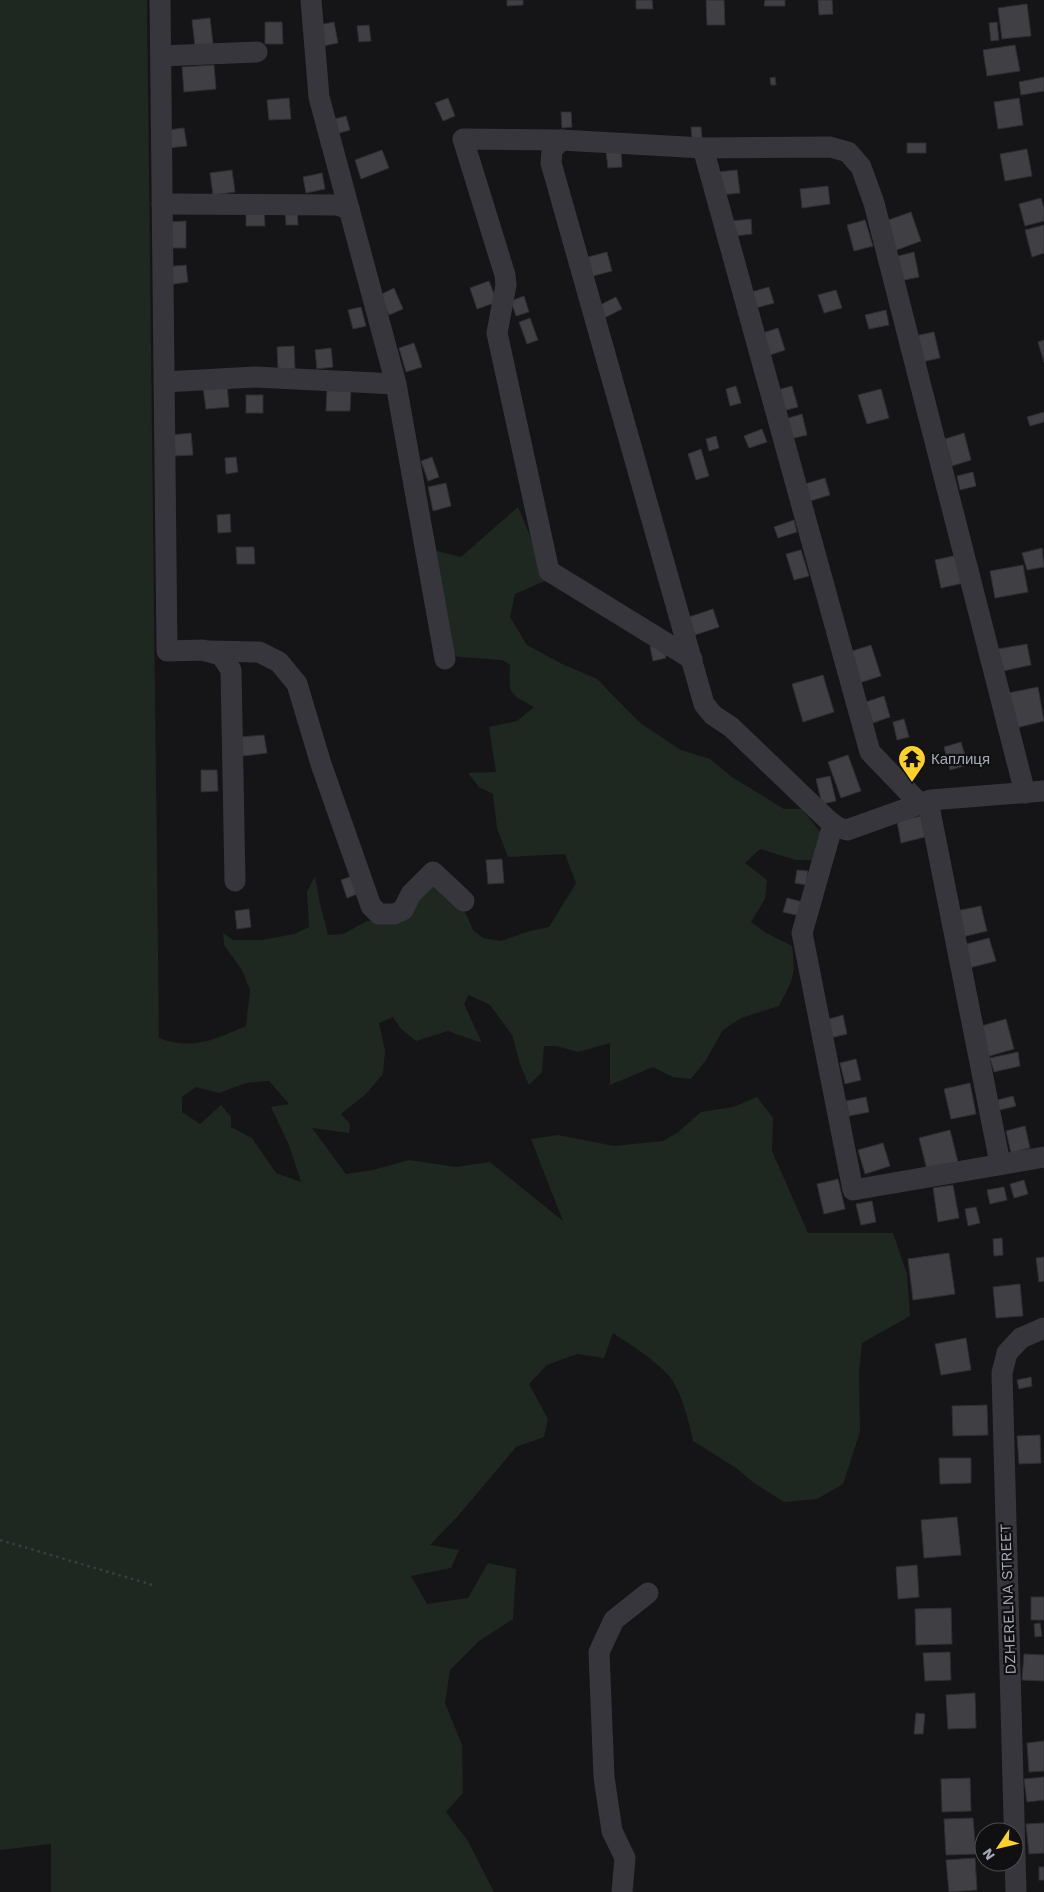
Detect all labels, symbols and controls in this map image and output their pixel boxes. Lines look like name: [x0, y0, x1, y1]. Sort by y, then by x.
temple icon: Каплиця: [897, 744, 927, 783]
place label: Каплиця: [931, 750, 990, 768]
street label: DZHERELNA STREET: [996, 1523, 1020, 1675]
north arrow: [974, 1822, 1024, 1872]
text: N: [979, 1846, 998, 1863]

